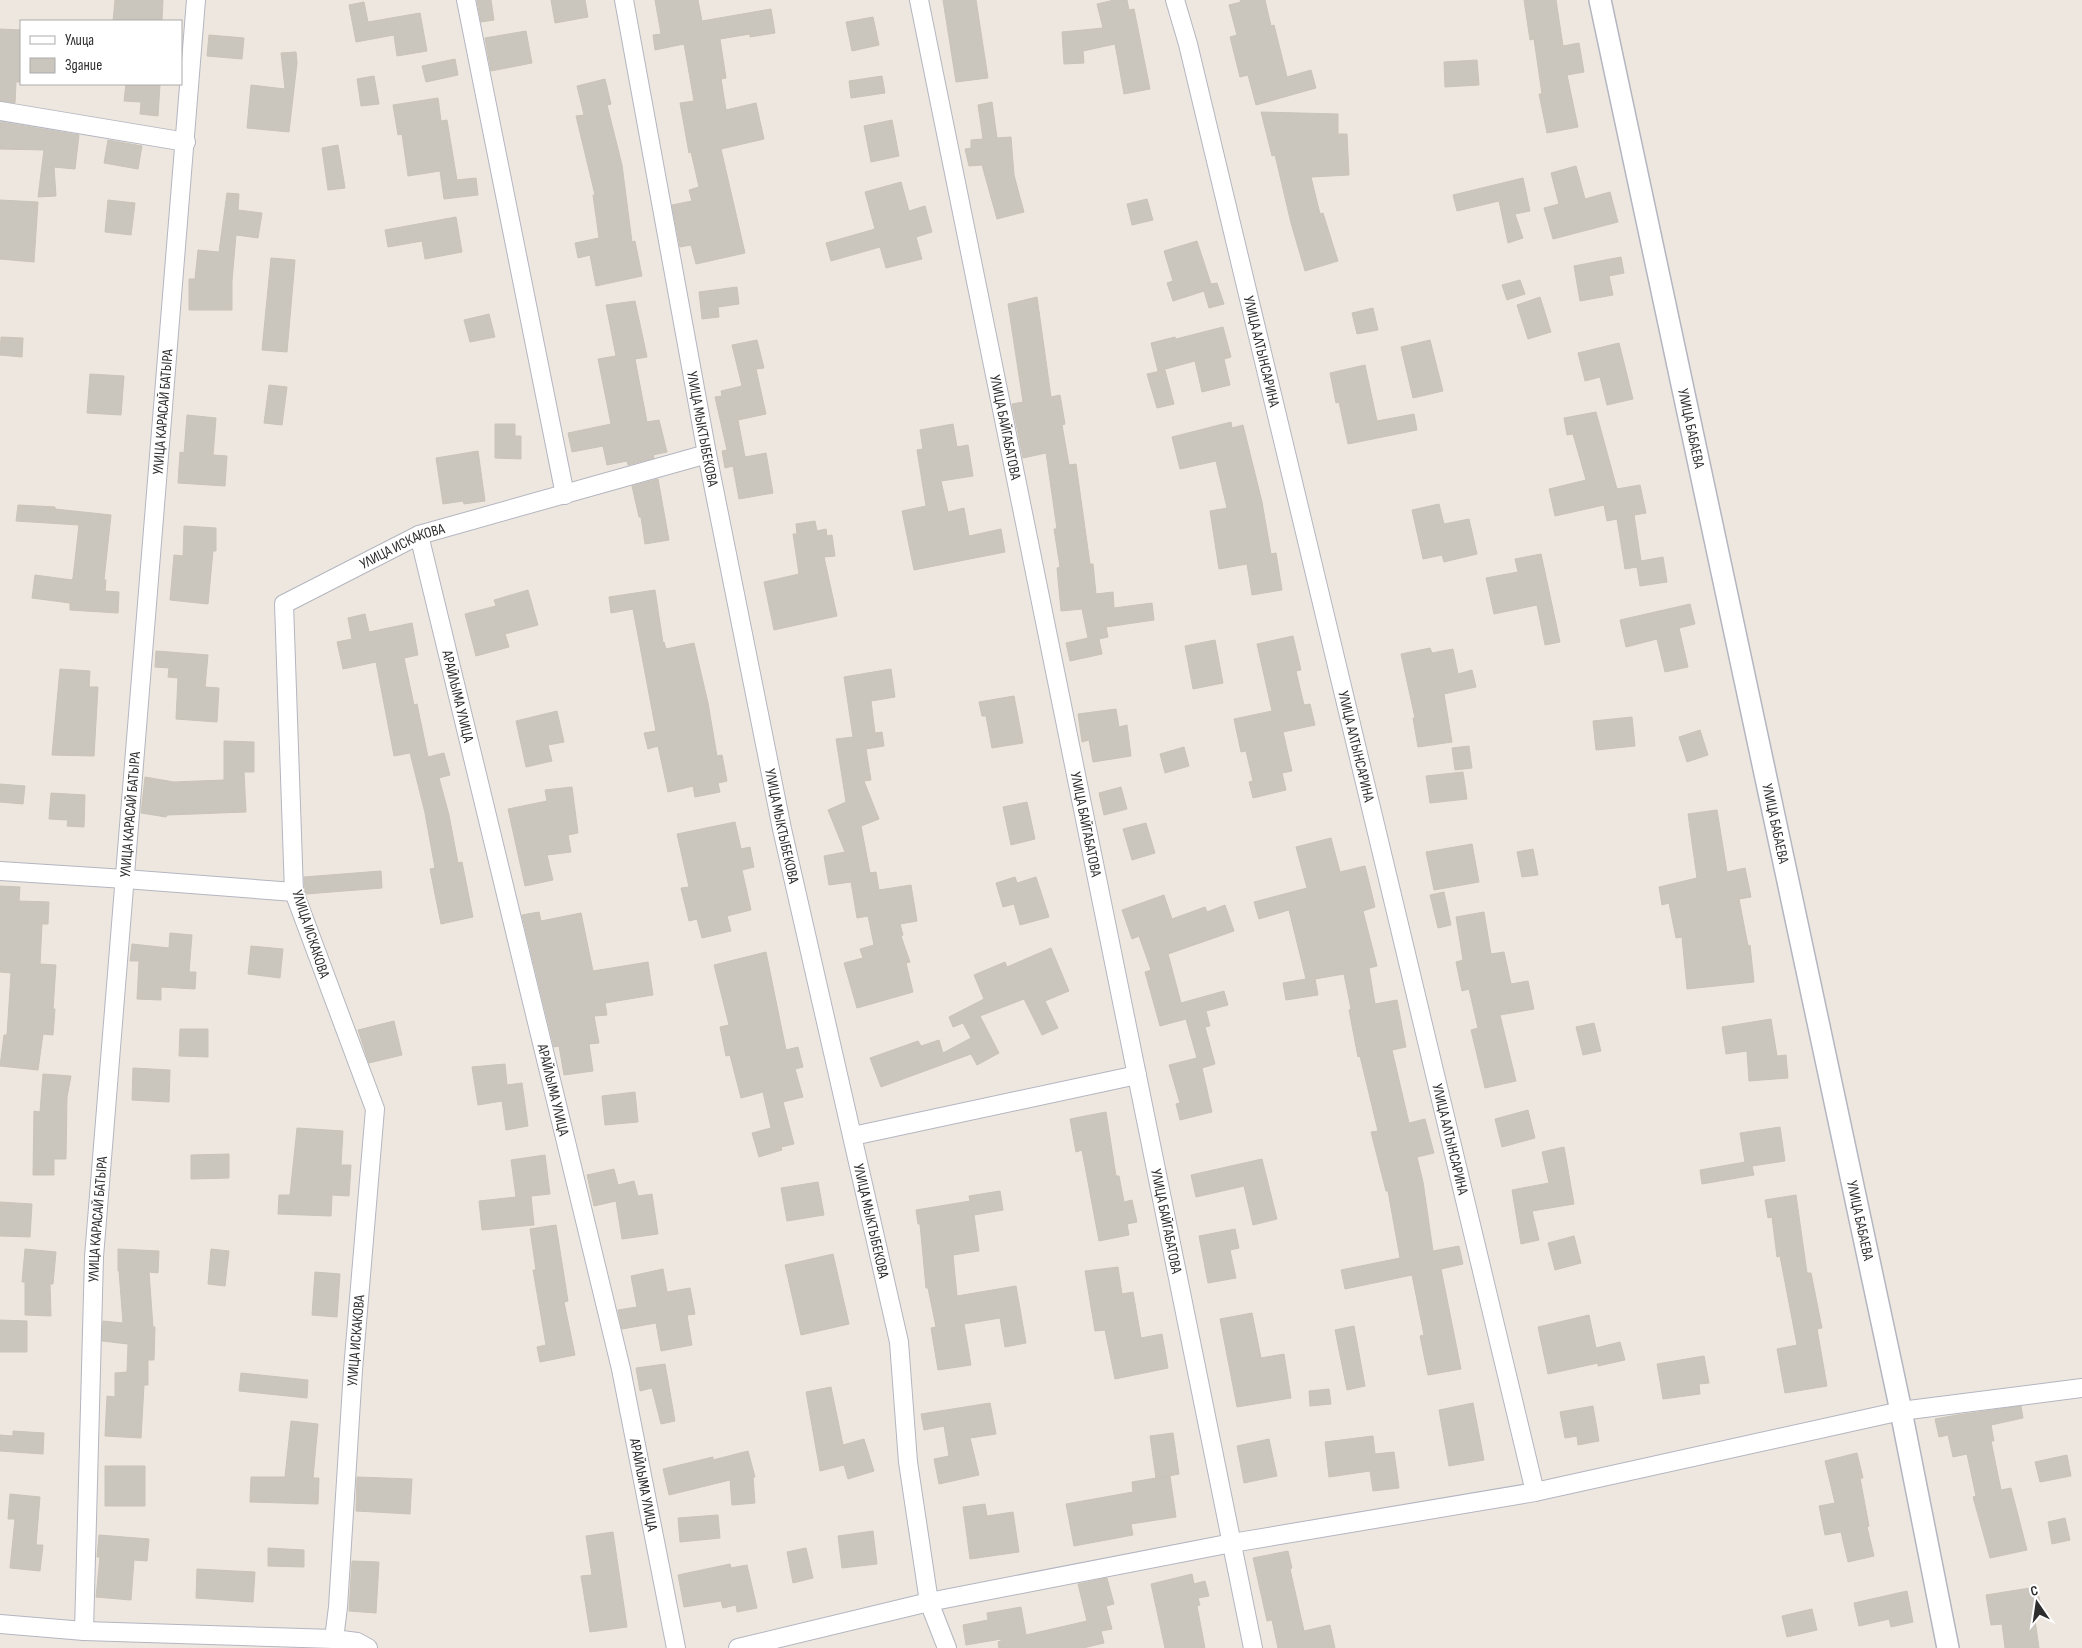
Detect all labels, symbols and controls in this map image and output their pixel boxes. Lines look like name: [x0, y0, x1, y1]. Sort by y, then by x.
legend: [20, 20, 182, 85]
text: Улица: [65, 31, 94, 50]
text: Здание: [65, 56, 102, 75]
street label: УЛИЦА АЛТЫНСАРИНА: [1239, 294, 1284, 410]
street label: УЛИЦА КАРАСАЙ БАТЫРА: [149, 348, 178, 476]
street label: УЛИЦА МЫКТЫБЕКОВА: [682, 370, 722, 489]
street label: УЛИЦА БАЙГАБАТОВА: [985, 373, 1025, 482]
street label: УЛИЦА БАБАЕВА: [1673, 387, 1709, 471]
street label: УЛИЦА ИСКАКОВА: [357, 519, 447, 574]
street label: АРАЙЛЫМА УЛИЦА: [437, 648, 478, 745]
street label: УЛИЦА АЛТЫНСАРИНА: [1333, 689, 1378, 804]
street label: УЛИЦА КАРАСАЙ БАТЫРА: [116, 750, 145, 878]
street label: УЛИЦА МЫКТЫБЕКОВА: [760, 767, 803, 886]
street label: УЛИЦА БАЙГАБАТОВА: [1066, 770, 1106, 879]
street label: УЛИЦА БАБАЕВА: [1757, 782, 1793, 866]
street label: УЛИЦА ИСКАКОВА: [287, 888, 334, 981]
street label: АРАЙЛЫМА УЛИЦА: [532, 1041, 573, 1139]
street label: УЛИЦА АЛТЫНСАРИНА: [1427, 1082, 1473, 1197]
street label: УЛИЦА КАРАСАЙ БАТЫРА: [84, 1155, 112, 1282]
street label: УЛИЦА МЫКТЫБЕКОВА: [849, 1162, 893, 1281]
street label: УЛИЦА БАЙГАБАТОВА: [1146, 1167, 1186, 1276]
street label: УЛИЦА БАБАЕВА: [1842, 1179, 1878, 1263]
street label: УЛИЦА ИСКАКОВА: [343, 1294, 369, 1387]
street label: АРАЙЛЫМА УЛИЦА: [625, 1436, 662, 1533]
north arrow: [2012, 1578, 2062, 1628]
text: С: [2029, 1582, 2040, 1600]

